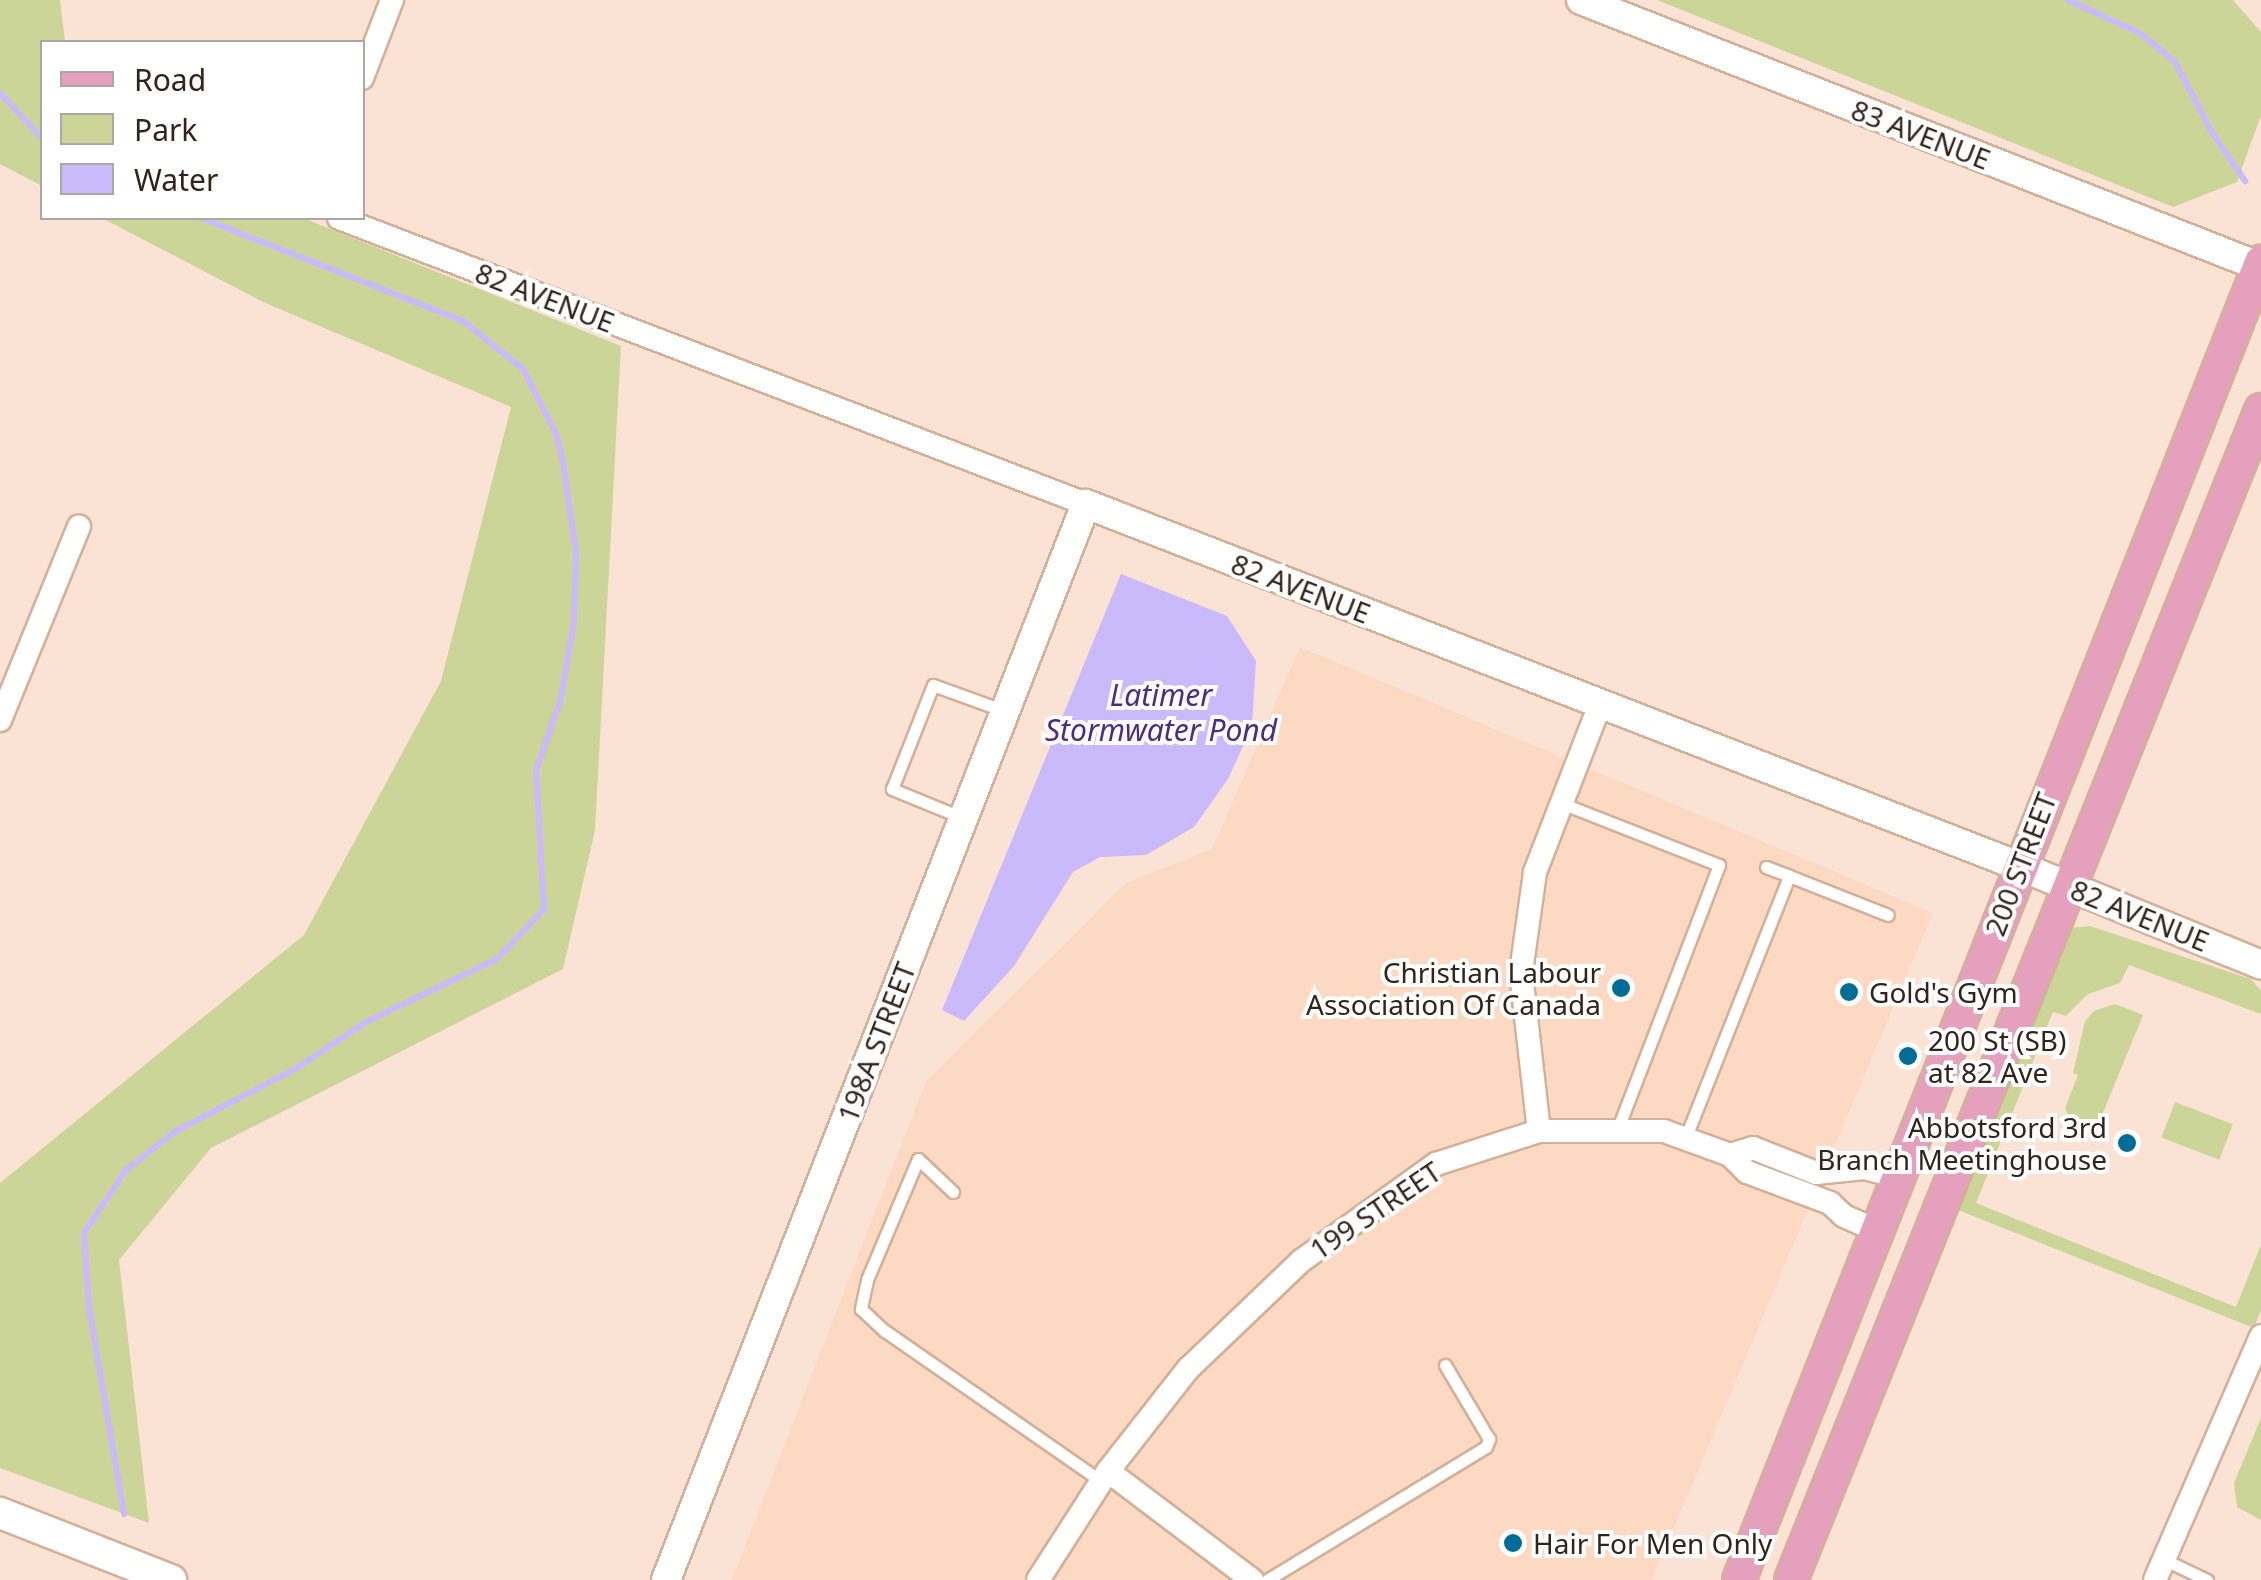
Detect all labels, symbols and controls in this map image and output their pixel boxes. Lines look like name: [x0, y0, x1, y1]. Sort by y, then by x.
legend: [40, 40, 365, 220]
text: Road: [134, 59, 206, 100]
street label: 83 AVENUE: [1847, 92, 1995, 176]
text: Park: [134, 109, 197, 150]
text: Water: [134, 159, 218, 200]
street label: 82 AVENUE: [471, 255, 619, 339]
street label: 82 AVENUE: [1227, 546, 1375, 630]
water label: Latimer Stormwater Pond: [1045, 677, 1277, 748]
street label: 200 STREET: [1977, 788, 2063, 940]
street label: 82 AVENUE: [2066, 872, 2214, 958]
place label: Christian Labour Association Of Canada: [1306, 955, 1601, 1021]
street label: 198A STREET: [830, 957, 922, 1127]
place label: Gold's Gym: [1869, 975, 2018, 1009]
marker: Christian Labour Association Of Canada: [1610, 977, 1632, 999]
marker: Gold's Gym: [1838, 981, 1860, 1003]
place label: 200 St (SB) at 82 Ave: [1928, 1023, 2066, 1089]
marker: 200 St (SB) at 82 Ave: [1897, 1045, 1919, 1067]
place label: Abbotsford 3rd Branch Meetinghouse: [1817, 1110, 2107, 1176]
marker: Abbotsford 3rd Branch Meetinghouse: [2116, 1132, 2138, 1154]
street label: 199 STREET: [1303, 1154, 1447, 1266]
place label: Hair For Men Only: [1533, 1526, 1772, 1560]
marker: Hair For Men Only: [1502, 1532, 1524, 1554]

